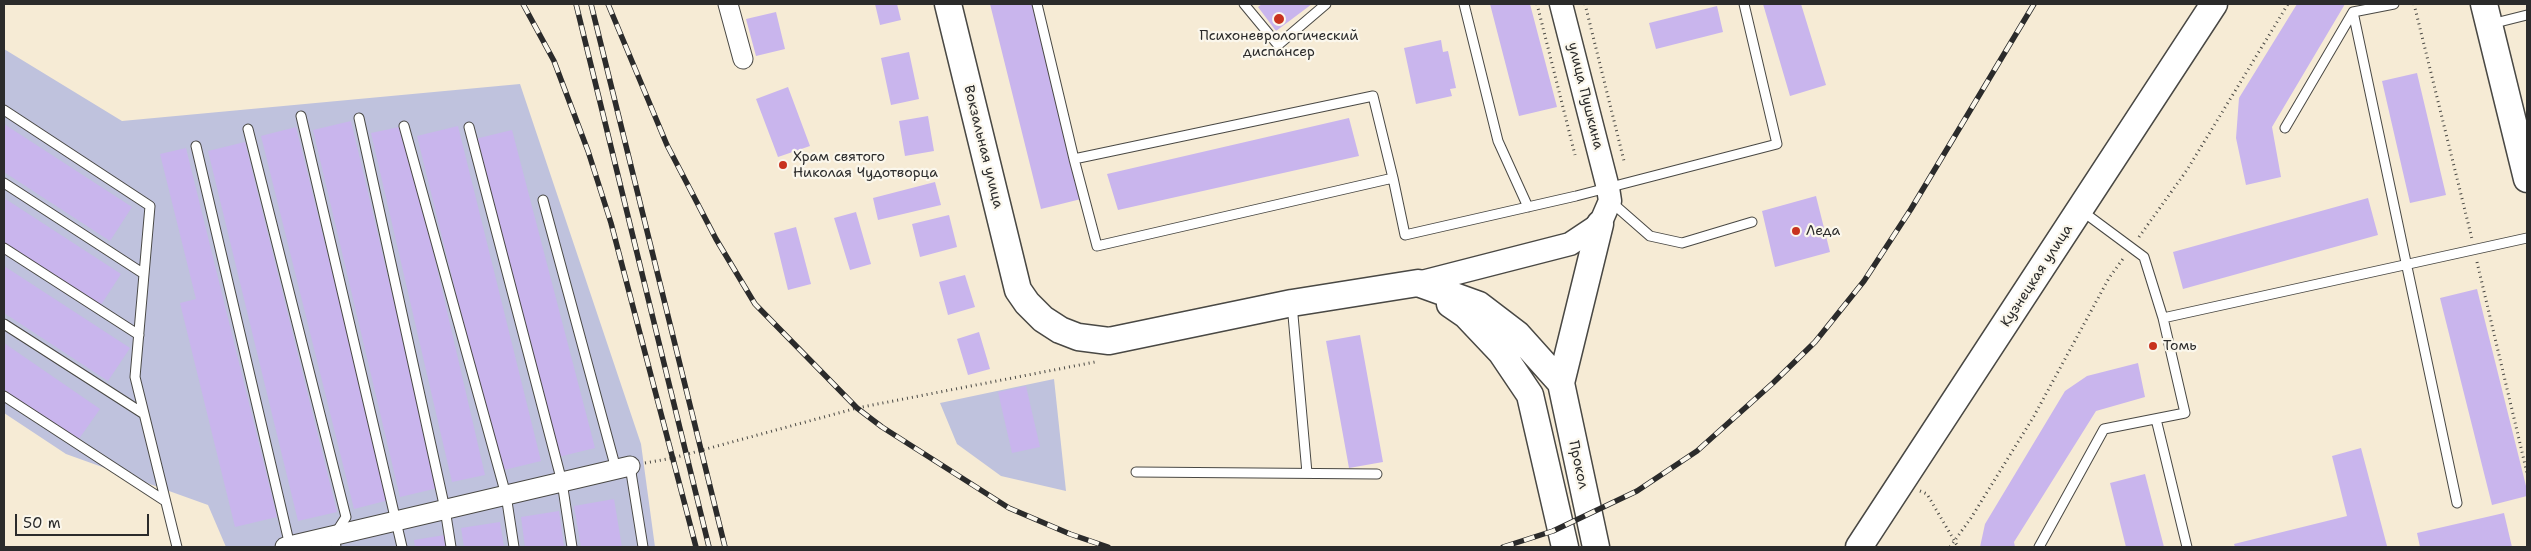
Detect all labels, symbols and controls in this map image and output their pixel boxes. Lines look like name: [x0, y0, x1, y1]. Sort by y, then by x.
marker: Психоневрологический диспансер: [1272, 12, 1286, 26]
place label: Психоневрологический диспансер: [1200, 28, 1358, 60]
street label: улица Пушкина: [1564, 41, 1606, 151]
street label: Вокзальная улица: [960, 84, 1006, 210]
place label: Храм святого Николая Чудотворца: [793, 149, 938, 182]
marker: Храм святого Николая Чудотворца: [777, 159, 789, 171]
street label: Кузнецкая улица: [1998, 222, 2076, 330]
place label: Леда: [1806, 223, 1840, 239]
marker: Леда: [1790, 225, 1802, 237]
place label: Томь: [2163, 338, 2197, 354]
marker: Томь: [2147, 340, 2159, 352]
street label: Прокол: [1565, 439, 1591, 491]
scale bar: [18, 504, 151, 536]
text: 50 m: [23, 513, 61, 533]

